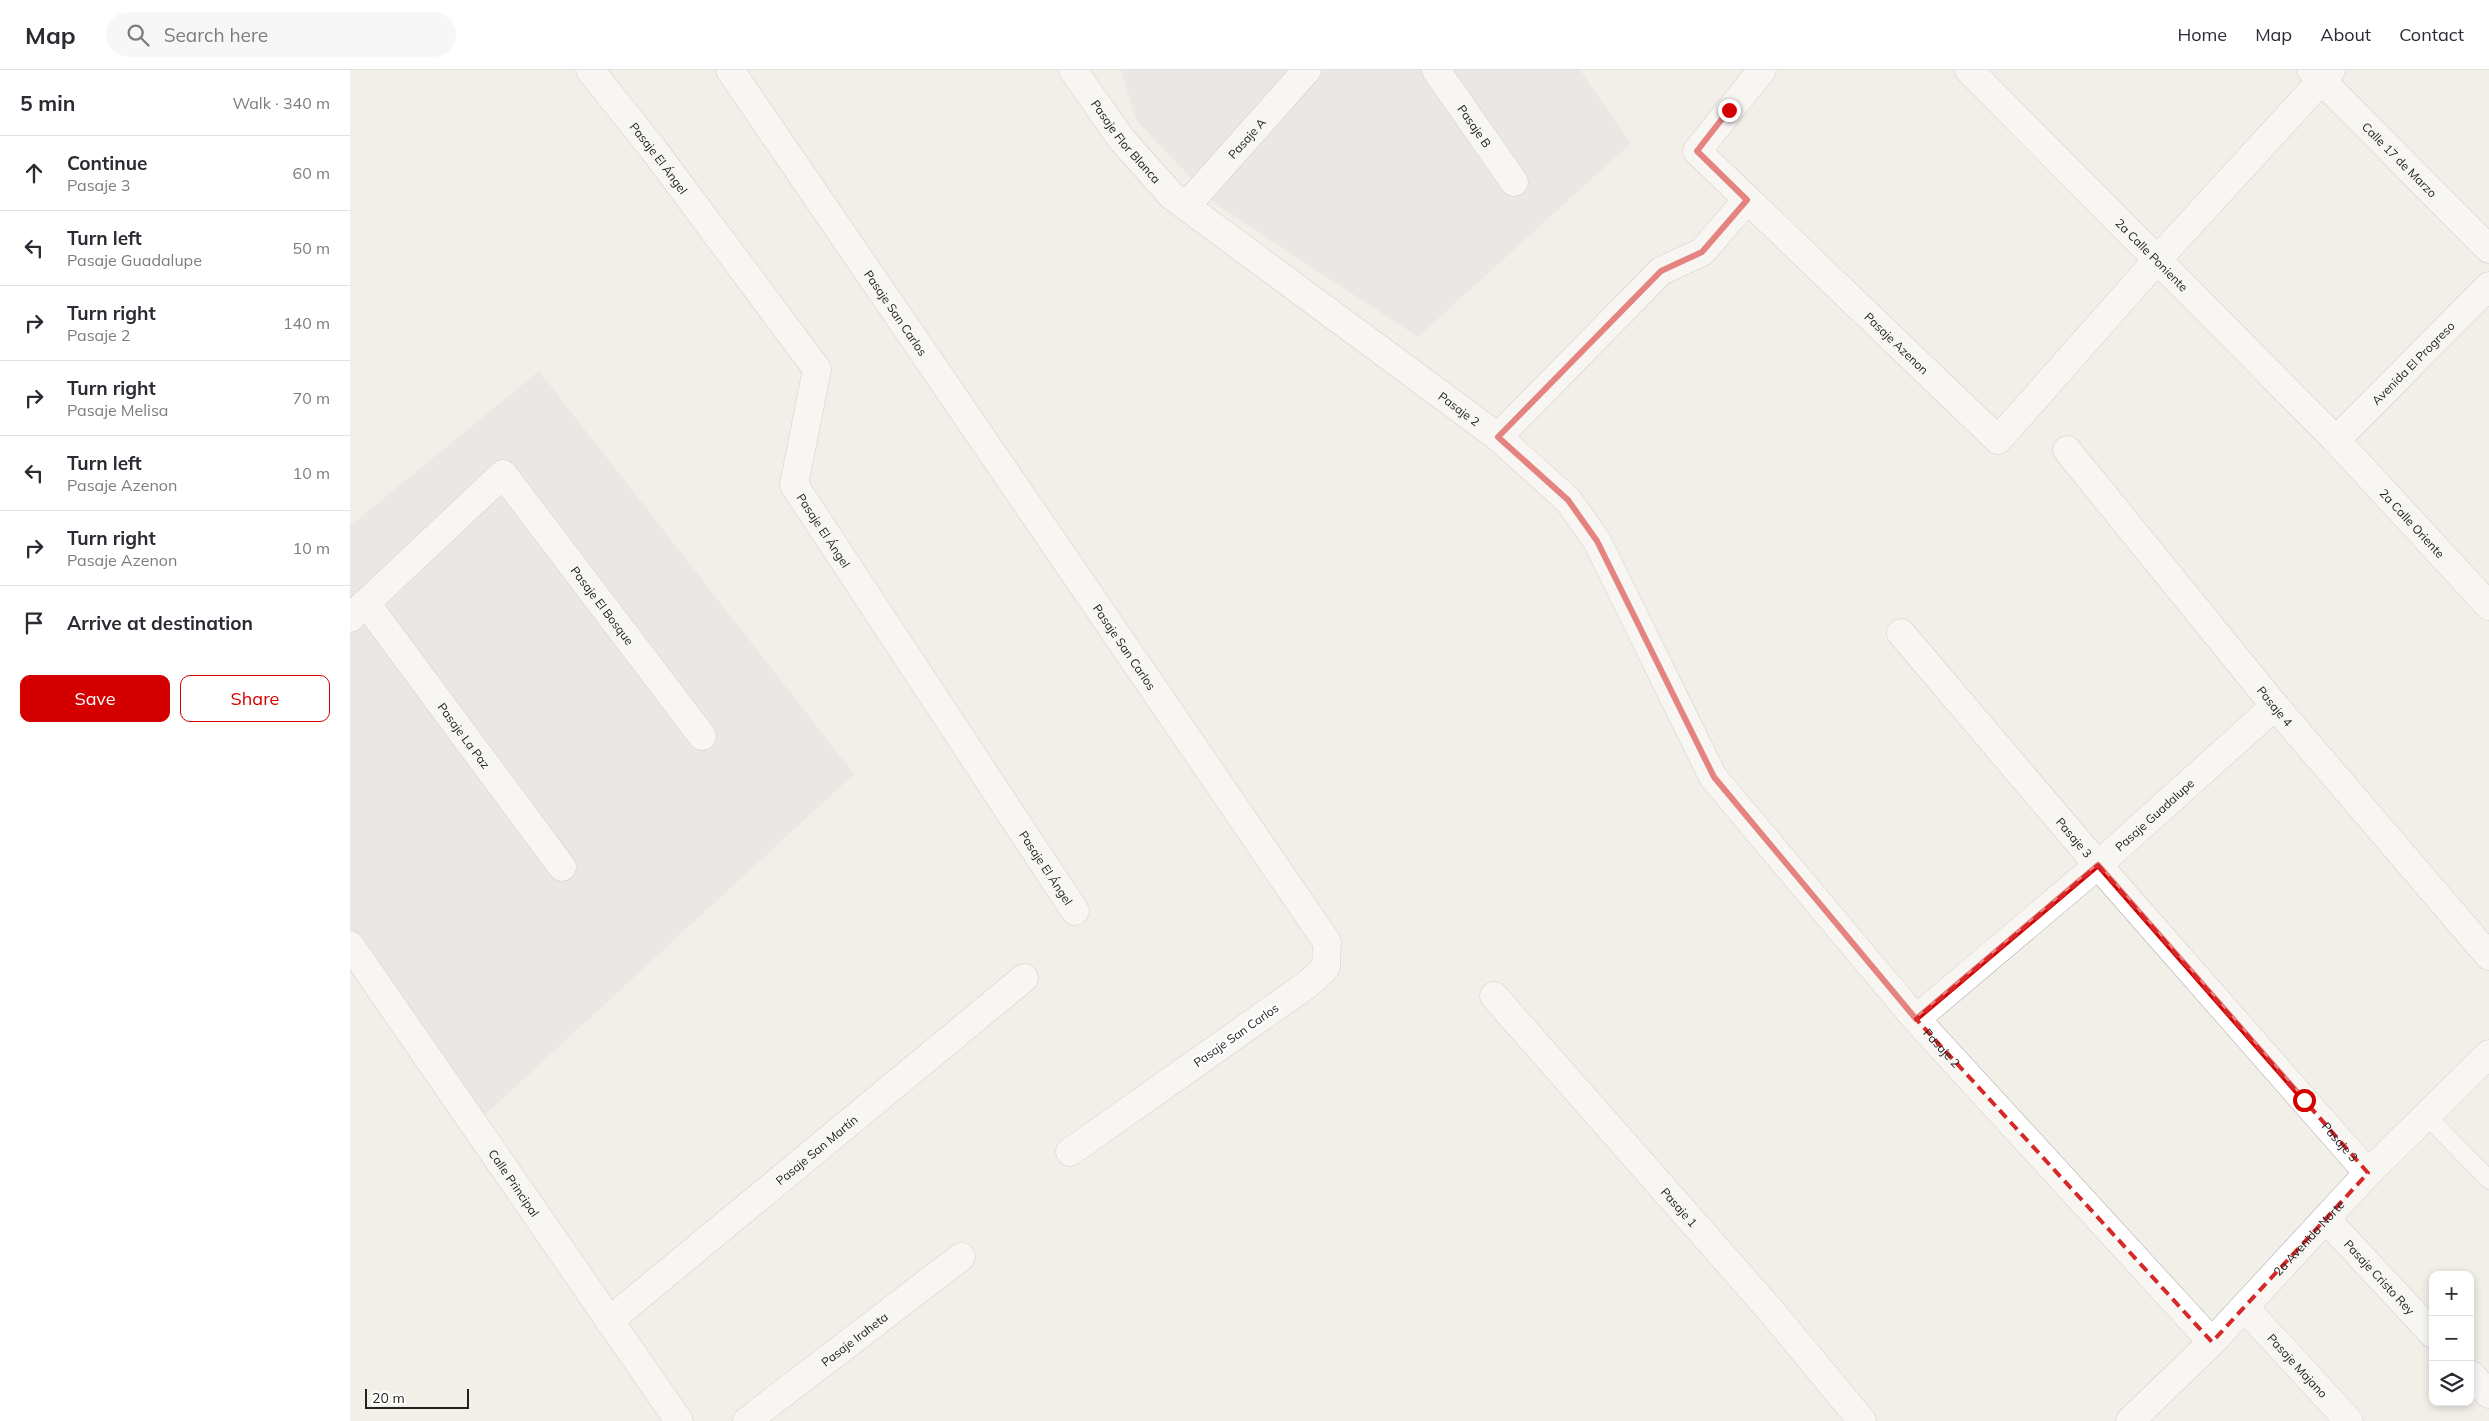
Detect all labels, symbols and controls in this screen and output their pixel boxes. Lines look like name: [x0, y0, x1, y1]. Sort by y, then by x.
search box: [106, 12, 456, 57]
text: Map: [25, 20, 76, 50]
icon: search: [124, 21, 152, 49]
text: Search here: [164, 23, 268, 47]
text: Home: [2177, 23, 2227, 46]
text: Map: [2255, 23, 2292, 46]
text: About: [2320, 23, 2371, 46]
text: Contact: [2399, 23, 2464, 46]
text: 5 min: [20, 90, 75, 116]
text: Walk · 340 m: [232, 93, 330, 113]
street label: Pasaje Flor Blanca: [1088, 97, 1164, 186]
route end: [1718, 99, 1741, 122]
street label: Pasaje B: [1455, 102, 1495, 150]
street label: Pasaje A: [1225, 115, 1269, 161]
street label: Pasaje El Ángel: [627, 119, 691, 197]
street label: Calle 17 de Marzo: [2359, 119, 2440, 200]
text: Continue: [67, 151, 147, 175]
icon: ahead: [20, 159, 48, 187]
text: 60 m: [293, 163, 330, 183]
text: Pasaje 3: [67, 175, 130, 195]
street label: 2a Calle Poniente: [2113, 215, 2191, 294]
text: Turn left: [67, 226, 142, 250]
icon: left: [20, 234, 48, 262]
text: 50 m: [293, 238, 330, 258]
text: Pasaje Guadalupe: [67, 250, 202, 270]
street label: Pasaje San Carlos: [861, 267, 931, 358]
text: Turn right: [67, 301, 156, 325]
icon: right: [20, 309, 48, 337]
street label: Pasaje Azenon: [1862, 309, 1932, 377]
text: 140 m: [283, 313, 330, 333]
street label: Avenida El Progreso: [2368, 318, 2458, 408]
text: Pasaje 2: [67, 325, 130, 345]
text: Turn right: [67, 376, 156, 400]
icon: right: [20, 384, 48, 412]
text: 70 m: [293, 388, 330, 408]
street label: Pasaje 2: [1436, 388, 1483, 429]
text: Pasaje Melisa: [67, 400, 168, 420]
text: Turn left: [67, 451, 142, 475]
icon: left: [20, 459, 48, 487]
text: 10 m: [293, 463, 330, 483]
text: Pasaje Azenon: [67, 475, 177, 495]
street label: 2a Calle Oriente: [2377, 485, 2448, 561]
street label: Pasaje El Ángel: [794, 490, 854, 570]
text: Turn right: [67, 526, 156, 550]
icon: right: [20, 534, 48, 562]
text: 10 m: [293, 538, 330, 558]
text: Pasaje Azenon: [67, 550, 177, 570]
street label: Pasaje El Bosque: [568, 563, 637, 648]
street label: Pasaje San Carlos: [1090, 601, 1159, 693]
icon: arrive: [20, 609, 48, 637]
text: Arrive at destination: [67, 611, 253, 635]
button: Save: [20, 675, 170, 722]
button: Share: [180, 675, 330, 722]
street label: Pasaje 4: [2254, 683, 2296, 729]
street label: Pasaje La Paz: [435, 700, 494, 771]
street label: Pasaje Guadalupe: [2112, 775, 2197, 854]
street label: Pasaje 3: [2053, 814, 2096, 860]
street label: Pasaje El Ángel: [1016, 828, 1076, 908]
street label: Pasaje San Carlos: [1191, 1000, 1281, 1070]
street label: Pasaje 2: [1921, 1025, 1964, 1070]
route start: [2293, 1089, 2316, 1112]
street label: Pasaje San Martín: [772, 1111, 860, 1188]
street label: Pasaje 3: [2319, 1119, 2362, 1164]
street label: Calle Principal: [486, 1146, 543, 1219]
street label: Pasaje 1: [1658, 1184, 1701, 1230]
street label: 2a Avenida Norte: [2270, 1197, 2347, 1278]
street label: Pasaje Cristo Rey: [2341, 1236, 2419, 1318]
map controls: [2429, 1271, 2474, 1406]
button: +: [2429, 1271, 2474, 1316]
street label: Pasaje Iraheta: [818, 1309, 890, 1369]
button: −: [2429, 1316, 2474, 1361]
street label: Pasaje Majano: [2265, 1330, 2331, 1401]
button: layers: [2429, 1361, 2474, 1406]
scale bar: [365, 1386, 469, 1409]
text: 20 m: [372, 1389, 405, 1407]

